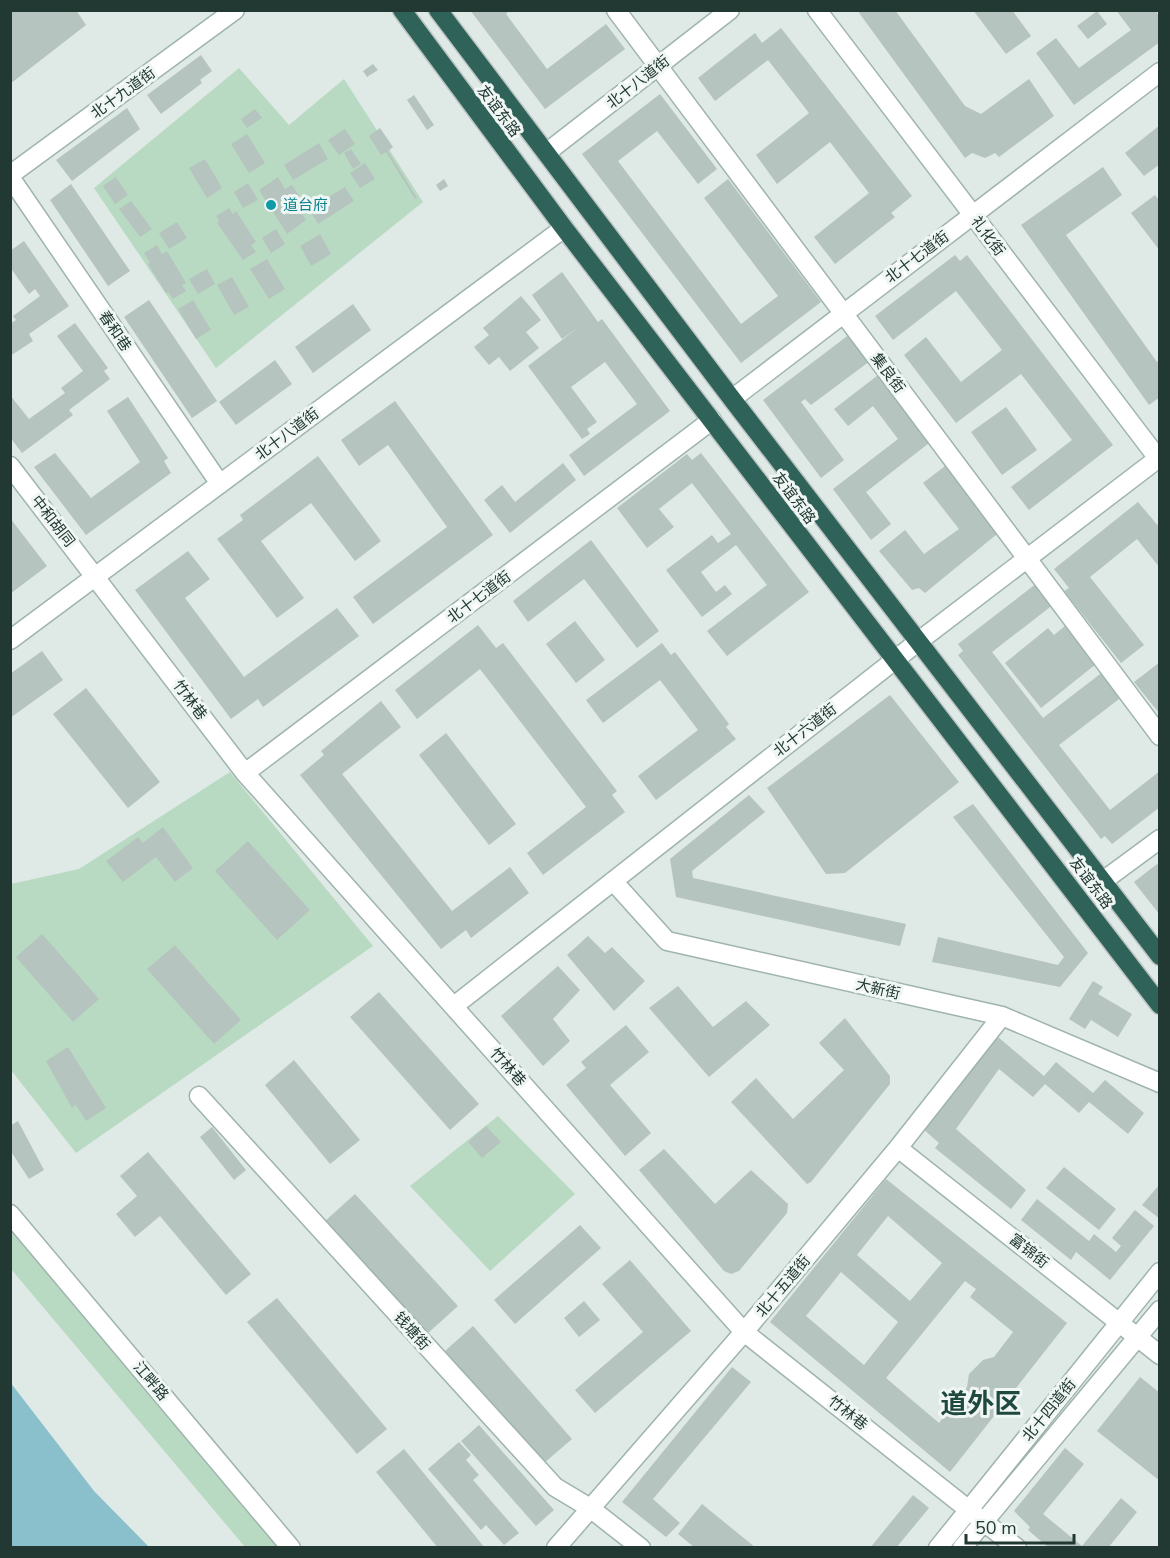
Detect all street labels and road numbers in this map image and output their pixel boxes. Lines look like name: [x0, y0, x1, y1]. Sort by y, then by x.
street label: 北十八道街: [602, 51, 674, 113]
street label: 北十九道街: [87, 63, 159, 123]
street label: 友谊东路: [473, 81, 525, 141]
street label: 礼化街: [966, 212, 1010, 260]
street label: 北十七道街: [881, 226, 953, 288]
street label: 春和巷: [94, 307, 136, 355]
street label: 集良街: [866, 349, 910, 397]
street label: 北十八道街: [251, 403, 323, 465]
street label: 友谊东路: [768, 468, 820, 528]
street label: 中和胡同: [27, 491, 79, 551]
street label: 北十七道街: [443, 566, 515, 628]
street label: 竹林巷: [168, 676, 212, 724]
street label: 北十六道街: [769, 699, 841, 761]
street label: 友谊东路: [1065, 853, 1117, 913]
street label: 大新街: [854, 974, 902, 1004]
street label: 竹林巷: [486, 1044, 530, 1090]
street label: 富锦街: [1005, 1229, 1053, 1273]
street label: 北十五道街: [751, 1251, 815, 1321]
street label: 钱塘街: [390, 1308, 434, 1354]
street label: 江畔路: [129, 1357, 173, 1405]
street label: 北十四道街: [1018, 1375, 1080, 1445]
street label: 竹林巷: [824, 1391, 872, 1435]

